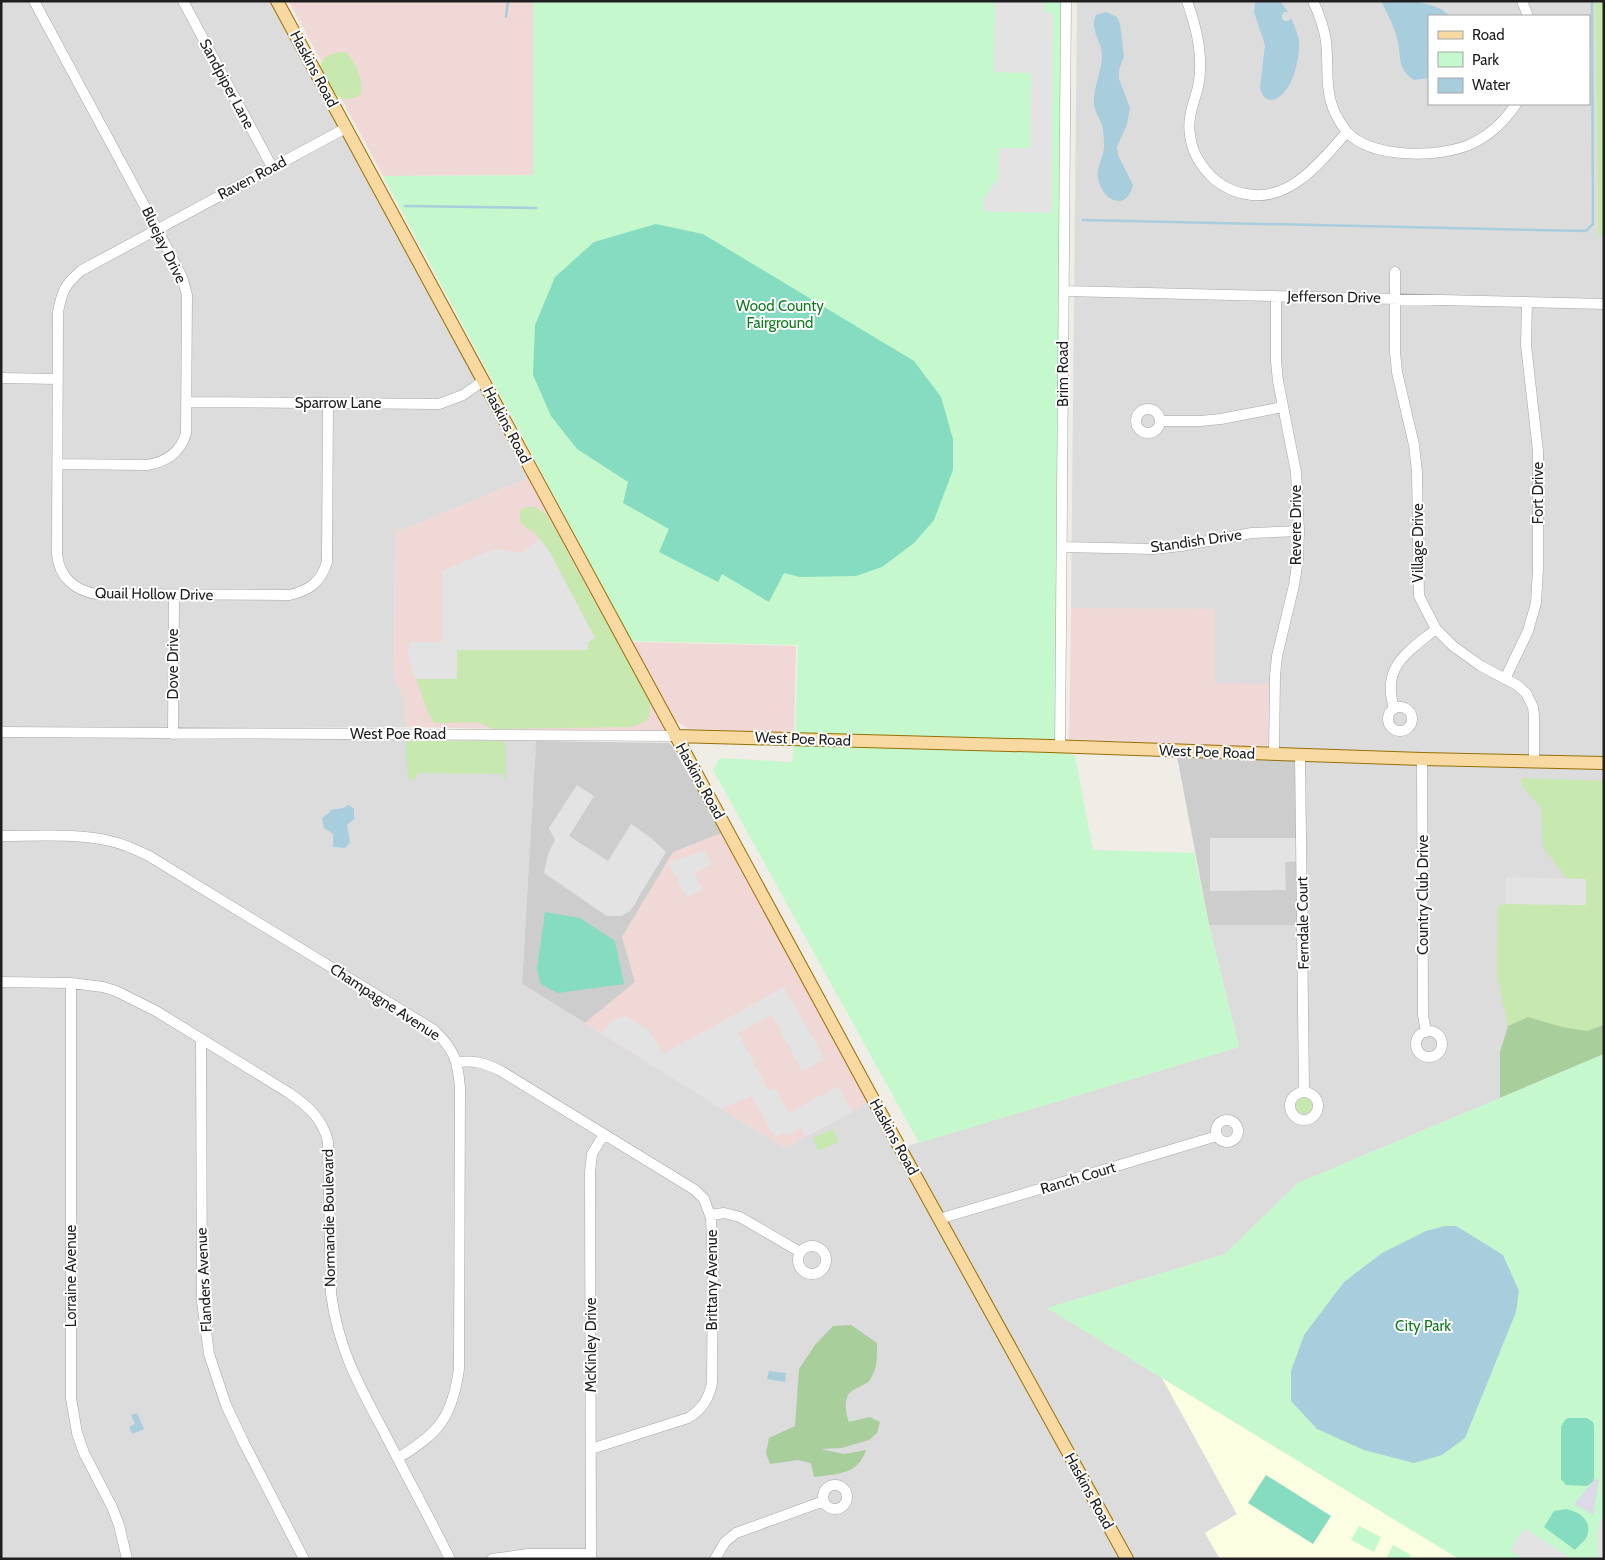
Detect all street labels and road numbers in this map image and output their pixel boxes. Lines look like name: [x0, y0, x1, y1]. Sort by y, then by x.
street label: Haskins Road: [286, 28, 342, 110]
street label: Sandpiper Lane: [196, 36, 258, 132]
street label: Raven Road: [215, 152, 289, 204]
street label: Bluejay Drive: [138, 204, 190, 286]
street label: Jefferson Drive: [1286, 287, 1381, 307]
street label: Brim Road: [1054, 341, 1072, 407]
street label: Haskins Road: [479, 384, 535, 466]
street label: Sparrow Lane: [295, 394, 382, 412]
street label: Fort Drive: [1529, 462, 1547, 524]
street label: Revere Drive: [1287, 484, 1305, 565]
street label: Village Drive: [1409, 503, 1427, 583]
street label: Standish Drive: [1149, 526, 1243, 556]
street label: Quail Hollow Drive: [95, 584, 214, 604]
street label: Dove Drive: [164, 628, 182, 699]
street label: West Poe Road: [350, 725, 446, 743]
street label: West Poe Road: [755, 728, 851, 750]
street label: Haskins Road: [672, 740, 728, 822]
street label: West Poe Road: [1159, 741, 1255, 763]
street label: Country Club Drive: [1414, 835, 1432, 955]
street label: Ferndale Court: [1293, 876, 1313, 970]
street label: Champagne Avenue: [327, 960, 444, 1045]
street label: Haskins Road: [866, 1096, 922, 1178]
street label: Normandie Boulevard: [319, 1149, 339, 1287]
street label: Ranch Court: [1038, 1158, 1118, 1198]
street label: Lorraine Avenue: [62, 1224, 80, 1327]
street label: Flanders Avenue: [192, 1227, 216, 1333]
street label: Brittany Avenue: [703, 1229, 721, 1330]
street label: McKinley Drive: [582, 1297, 600, 1392]
street label: Haskins Road: [1061, 1450, 1117, 1532]

